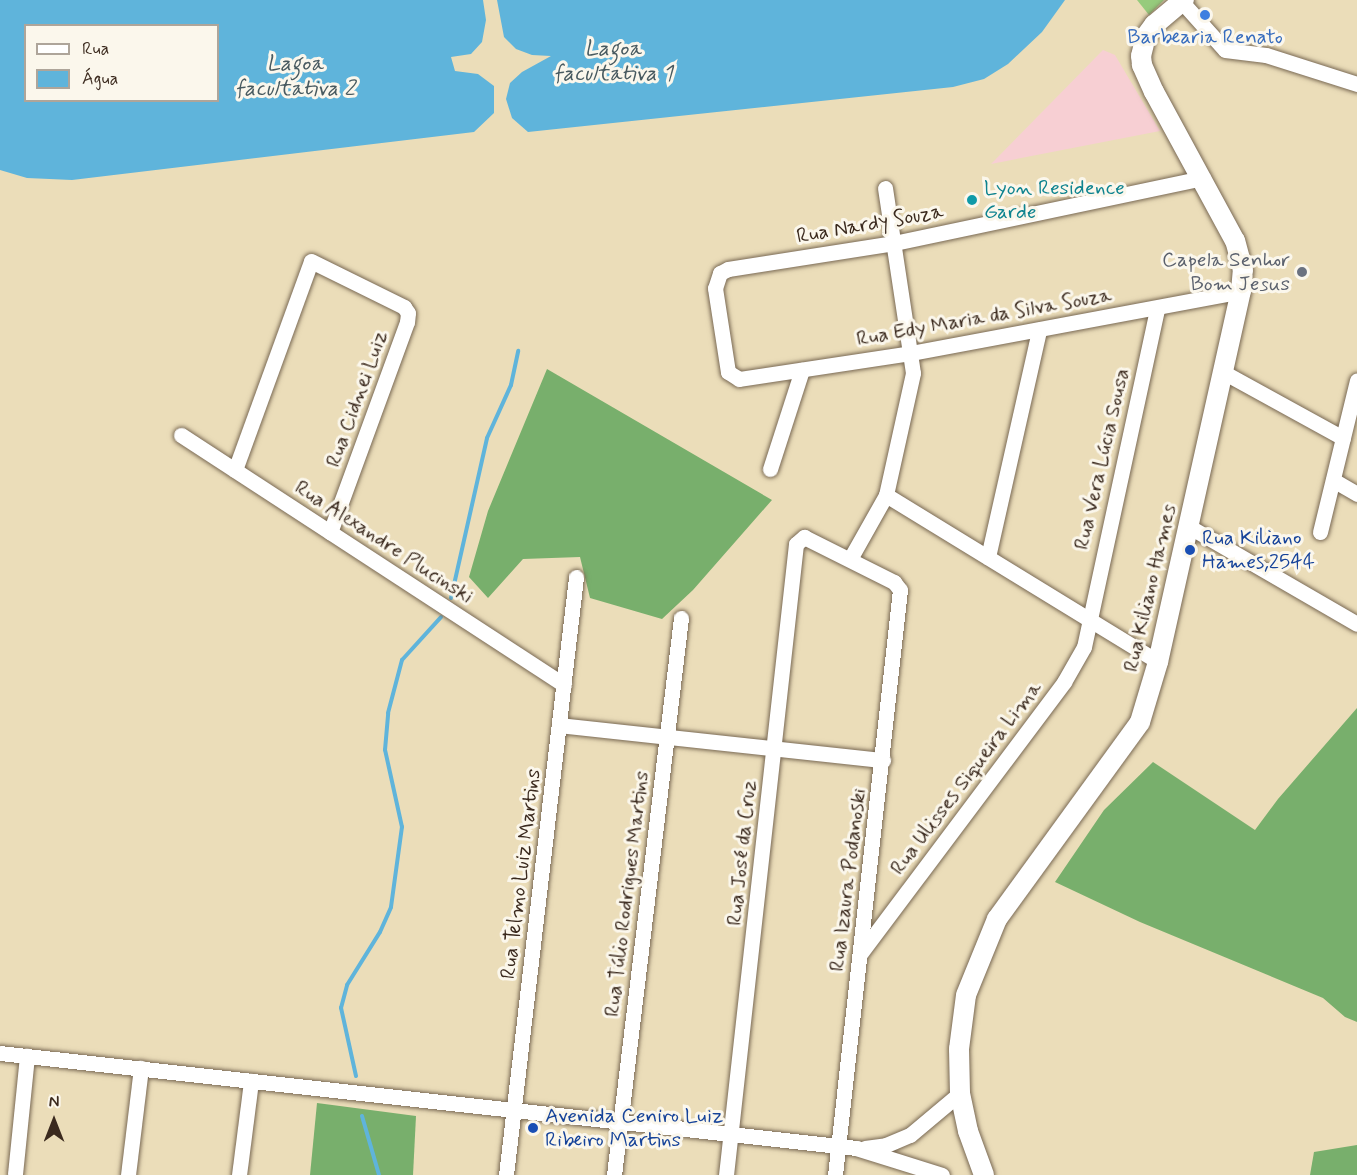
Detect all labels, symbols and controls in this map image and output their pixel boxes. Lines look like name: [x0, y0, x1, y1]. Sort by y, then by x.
marker: Barbearia Renato: [1198, 8, 1212, 22]
legend: [24, 24, 219, 102]
place label: Barbearia Renato: [1127, 24, 1283, 50]
water label: Lagoa facultativa 1: [553, 36, 673, 88]
text: Rua: [82, 37, 109, 61]
water label: Lagoa facultativa 2: [235, 51, 355, 102]
text: Água: [82, 67, 118, 91]
place label: Lyon Residence Garde: [984, 175, 1126, 225]
marker: Lyon Residence Garde: [965, 193, 979, 207]
street label: Rua Nardy Souza: [794, 199, 946, 249]
place label: Capela Senhor Bom Jesus: [1162, 247, 1290, 297]
marker: Capela Senhor Bom Jesus: [1295, 265, 1309, 279]
street label: Rua Edy Maria da Silva Souza: [854, 282, 1114, 352]
street label: Rua Cidnei Luiz: [321, 327, 393, 471]
street label: Rua Vera Lúcia Sousa: [1069, 365, 1135, 553]
street label: Rua Alexandre Plucinski: [291, 475, 477, 609]
street label: Rua Kiliano Hames: [1119, 504, 1181, 672]
place label: Rua Kiliano Hames,2544: [1202, 525, 1315, 575]
marker: Rua Kiliano Hames,2544: [1183, 543, 1197, 557]
street label: Rua Ulisses Siqueira Lima: [887, 679, 1045, 877]
street label: Rua Telmo Luiz Martins: [495, 766, 547, 982]
street label: Rua Túlio Rodrigues Martins: [599, 768, 655, 1020]
street label: Rua José da Cruz: [722, 776, 762, 930]
street label: Rua Izaura Podanoski: [824, 781, 872, 979]
north arrow: [24, 1091, 84, 1151]
text: N: [49, 1092, 59, 1113]
place label: Avenida Ceniro Luiz Ribeiro Martins: [545, 1103, 724, 1153]
marker: Avenida Ceniro Luiz Ribeiro Martins: [526, 1121, 540, 1135]

